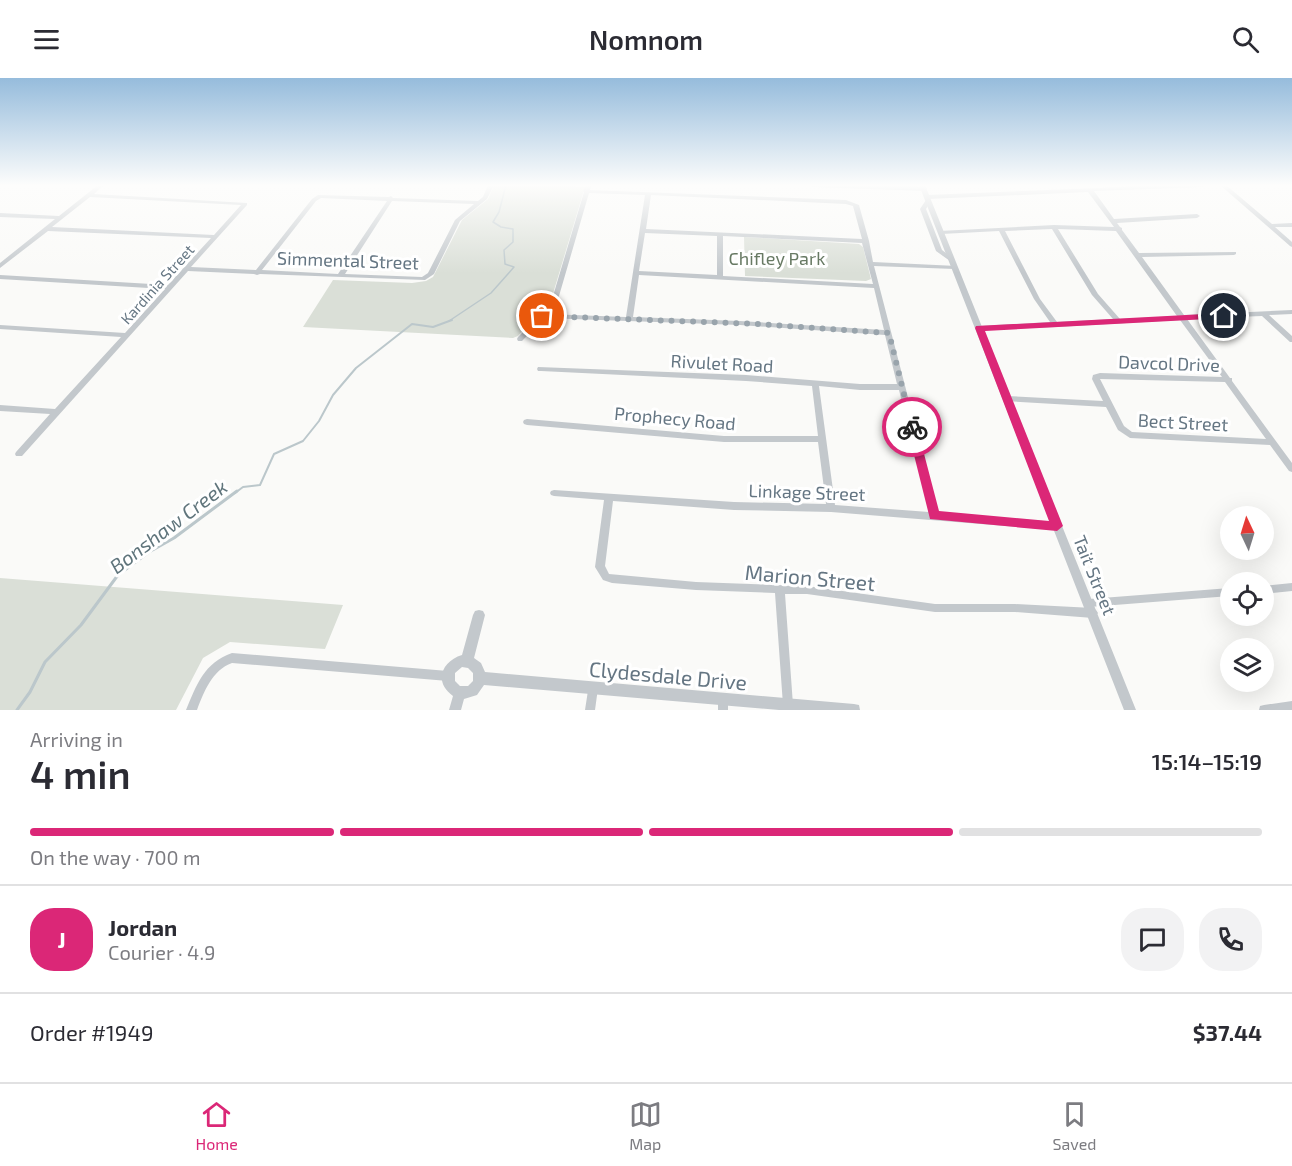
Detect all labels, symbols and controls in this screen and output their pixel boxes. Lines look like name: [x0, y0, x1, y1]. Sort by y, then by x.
icon: menu: [30, 23, 63, 56]
text: Nomnom: [589, 23, 703, 55]
icon: search: [1229, 23, 1262, 56]
street label: Kardinia Street: [117, 240, 198, 328]
street label: Simmental Street: [277, 247, 419, 273]
park label: Chifley Park: [729, 247, 825, 269]
pin: [516, 290, 567, 341]
pin: [1198, 290, 1249, 341]
icon: bag: [525, 299, 558, 332]
icon: home: [1207, 299, 1240, 332]
street label: Rivulet Road: [670, 349, 774, 377]
street label: Davcol Drive: [1118, 350, 1220, 376]
courier: [882, 397, 942, 457]
street label: Prophecy Road: [613, 402, 737, 434]
street label: Bect Street: [1137, 409, 1229, 435]
icon: bike: [896, 411, 929, 444]
water label: Bonshaw Creek: [105, 474, 231, 578]
street label: Linkage Street: [748, 479, 866, 505]
north arrow: [1220, 506, 1274, 560]
map controls: [1220, 506, 1274, 692]
street label: Tait Street: [1069, 532, 1121, 618]
street label: Marion Street: [744, 559, 876, 595]
button: locate: [1220, 572, 1274, 626]
button: layers: [1220, 638, 1274, 692]
street label: Clydesdale Drive: [588, 656, 748, 694]
text: Arriving in: [30, 727, 123, 751]
text: 15:14–15:19: [1152, 748, 1262, 774]
text: 4 min: [30, 750, 131, 797]
text: On the way · 700 m: [30, 845, 201, 869]
button: chat: [1121, 908, 1184, 971]
button: phone: [1199, 908, 1262, 971]
text: Jordan: [108, 914, 177, 940]
text: J: [57, 926, 66, 952]
text: Courier · 4.9: [108, 940, 215, 964]
text: Order #1949: [30, 1019, 154, 1045]
text: $37.44: [1193, 1019, 1262, 1045]
tab: Home: [195, 1098, 238, 1153]
tab: Map: [629, 1098, 662, 1153]
tab: Saved: [1053, 1098, 1097, 1153]

